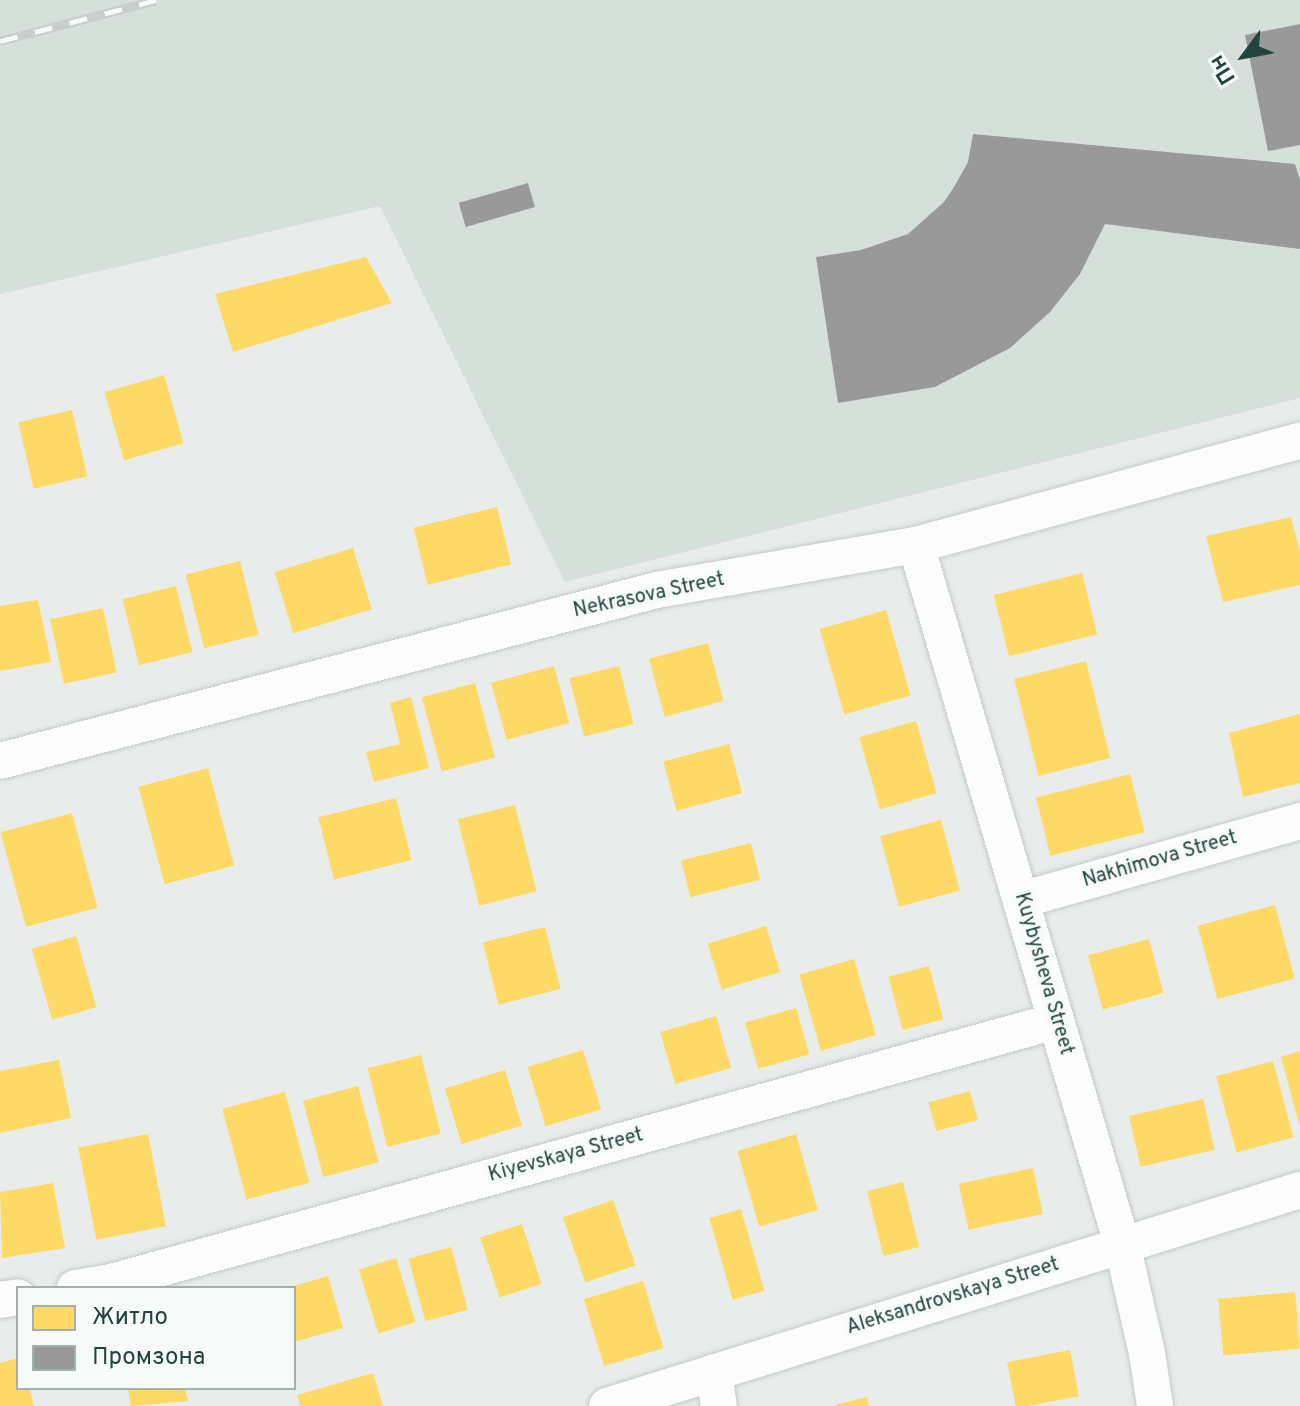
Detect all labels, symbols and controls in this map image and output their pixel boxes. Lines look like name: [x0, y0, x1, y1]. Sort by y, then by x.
north arrow: [1204, 16, 1284, 96]
text: Пн: [1204, 49, 1243, 89]
street label: Nekrasova Street: [571, 568, 727, 624]
street label: Nakhimova Street: [1080, 826, 1240, 894]
street label: Kuybysheva Street: [1008, 890, 1078, 1058]
street label: Kiyevskaya Street: [486, 1124, 646, 1188]
street label: Aleksandrovskaya Street: [844, 1253, 1062, 1341]
legend: [16, 1286, 296, 1390]
text: Житло: [92, 1303, 168, 1333]
text: Промзона: [92, 1343, 205, 1373]

